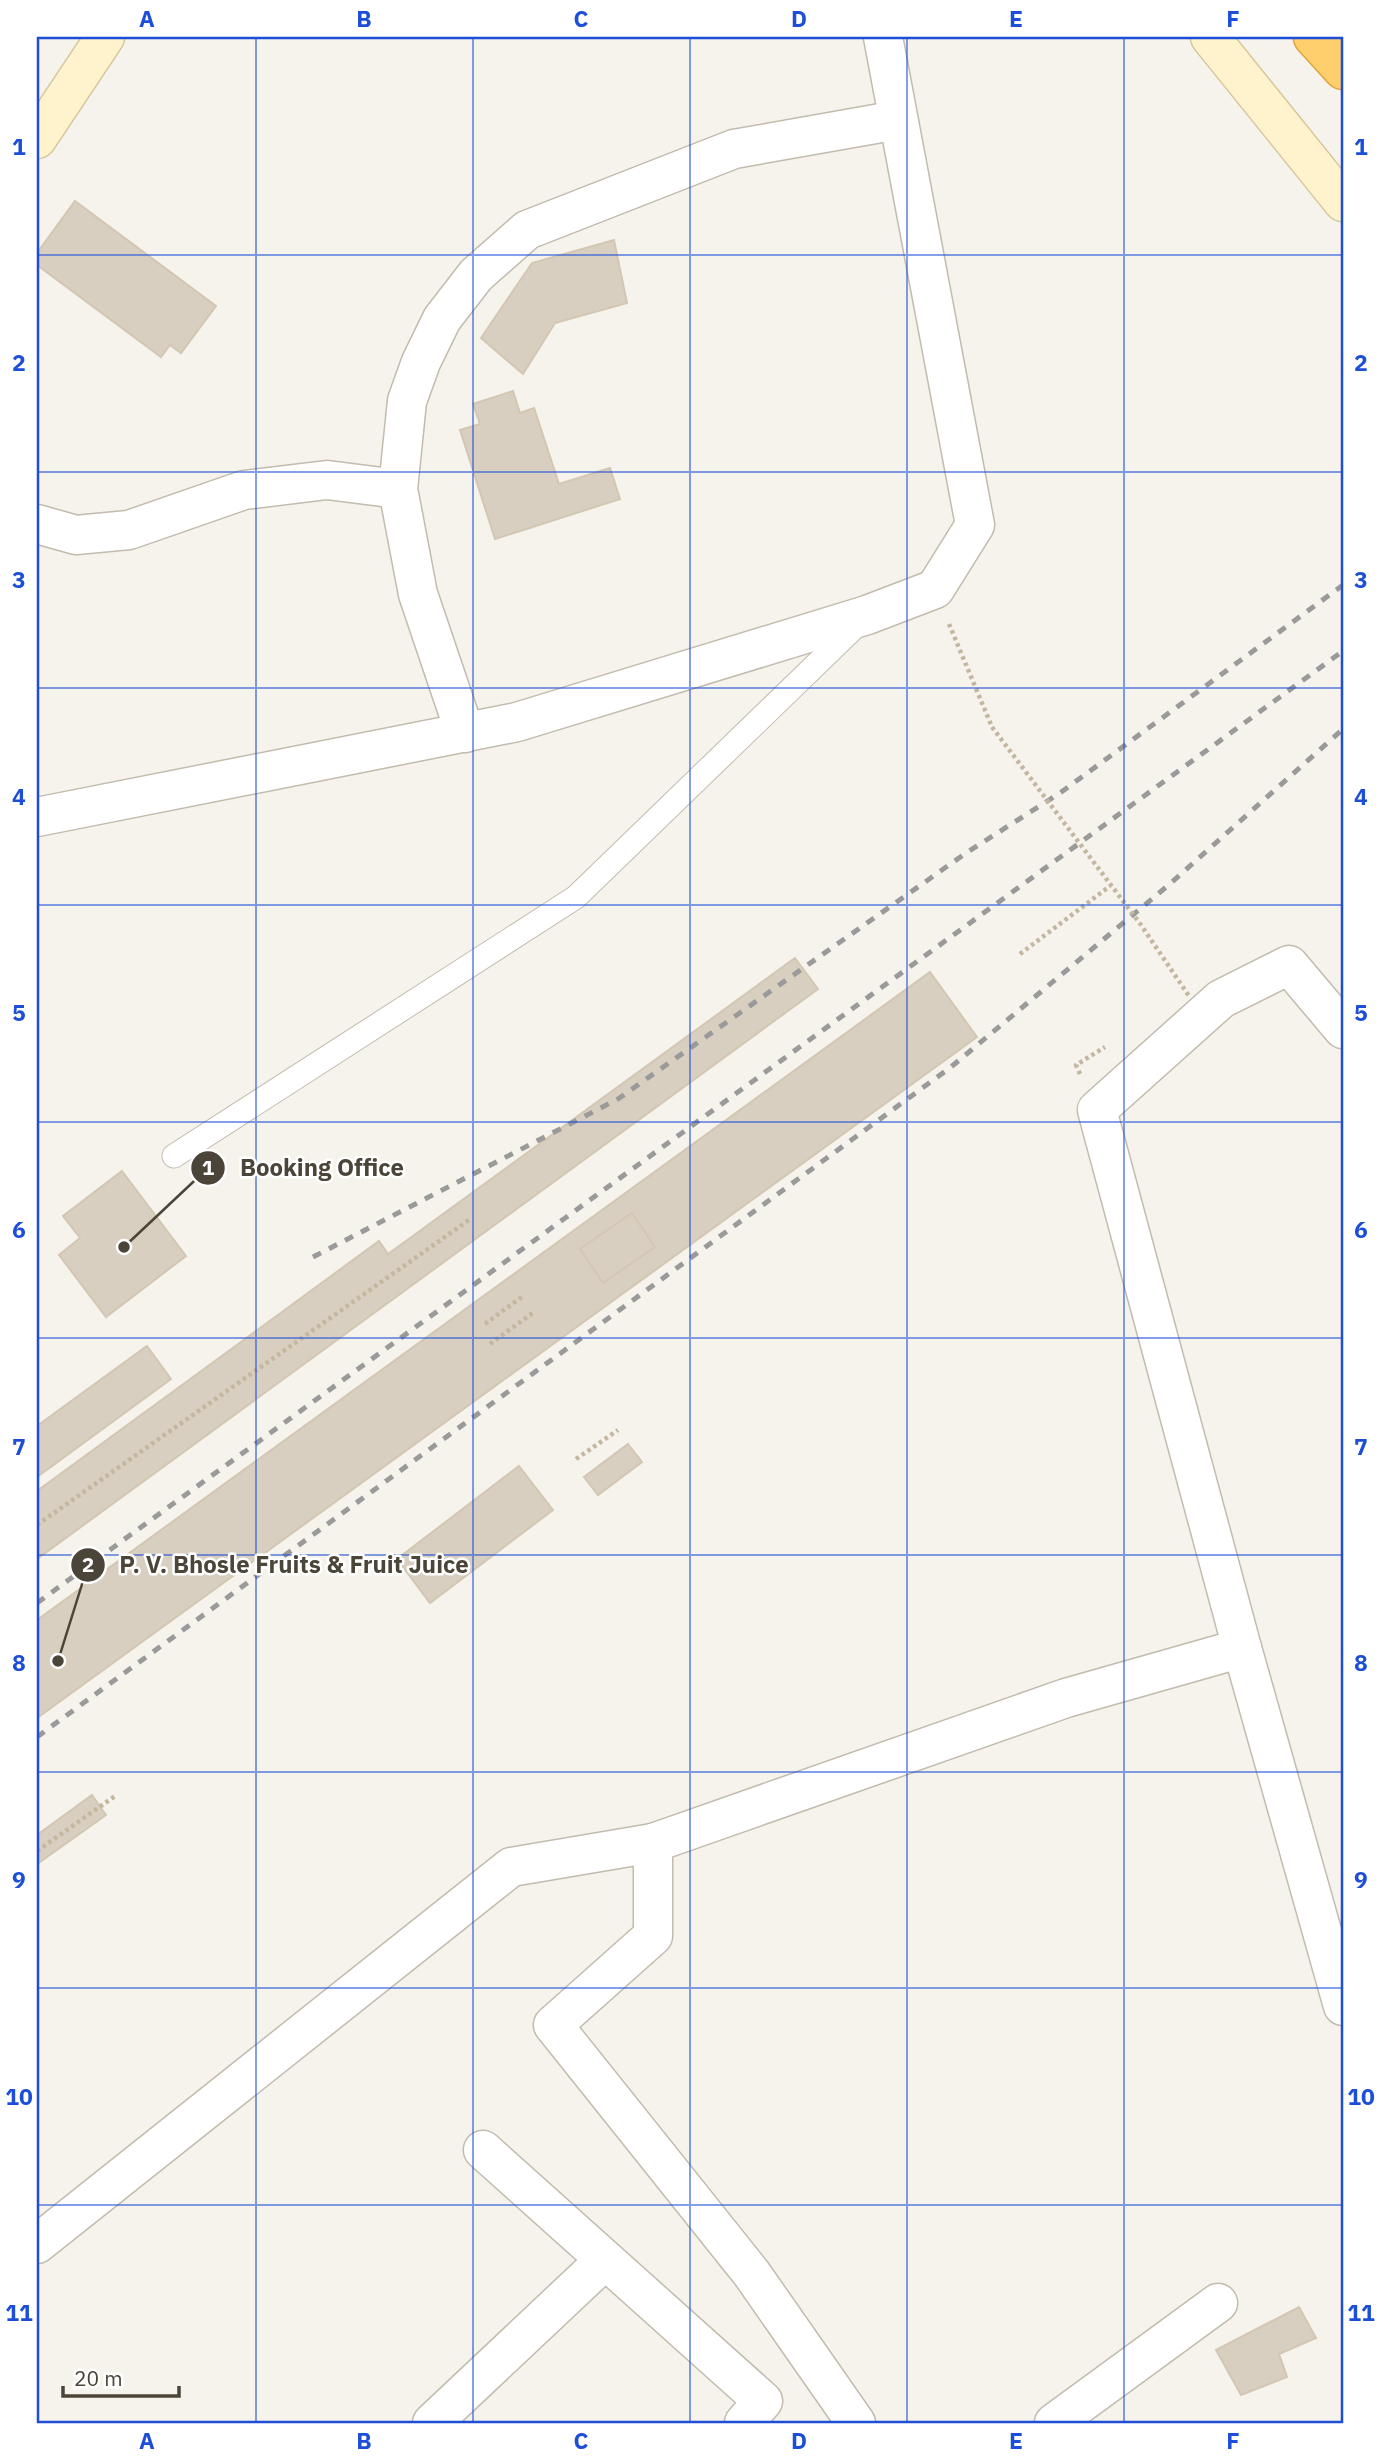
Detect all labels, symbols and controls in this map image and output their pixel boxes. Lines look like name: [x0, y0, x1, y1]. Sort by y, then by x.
text: A: [139, 3, 155, 33]
text: B: [356, 3, 372, 33]
text: C: [574, 3, 589, 33]
text: D: [791, 3, 807, 33]
text: E: [1009, 3, 1023, 33]
text: F: [1226, 3, 1240, 33]
text: 1: [12, 131, 26, 161]
text: 1: [1354, 131, 1368, 161]
text: 2: [12, 347, 26, 377]
text: 2: [1354, 347, 1368, 377]
text: 3: [12, 564, 26, 594]
text: 3: [1354, 564, 1368, 594]
text: 4: [12, 781, 26, 811]
text: 4: [1354, 781, 1368, 811]
text: 5: [12, 997, 26, 1027]
text: 5: [1354, 997, 1368, 1027]
callout: Booking Office: [191, 1145, 418, 1190]
text: Booking Office: [240, 1151, 404, 1183]
text: 1: [202, 1153, 215, 1181]
text: 6: [12, 1214, 26, 1244]
text: 6: [1354, 1214, 1368, 1244]
text: 7: [12, 1431, 26, 1461]
text: 7: [1354, 1431, 1368, 1461]
callout: P. V. Bhosle Fruits & Fruit Juice: [71, 1543, 483, 1588]
text: P. V. Bhosle Fruits & Fruit Juice: [119, 1548, 469, 1580]
text: 2: [82, 1550, 94, 1578]
text: 8: [12, 1647, 26, 1677]
text: 8: [1354, 1647, 1368, 1677]
text: 9: [12, 1864, 26, 1894]
text: 9: [1354, 1864, 1368, 1894]
text: 10: [5, 2081, 33, 2111]
text: 10: [1347, 2081, 1375, 2111]
text: 11: [5, 2297, 33, 2327]
text: 11: [1347, 2297, 1375, 2327]
scale bar: [63, 2355, 178, 2399]
text: 20 m: [74, 2364, 123, 2392]
text: A: [139, 2425, 155, 2455]
text: B: [356, 2425, 372, 2455]
text: C: [574, 2425, 589, 2455]
text: D: [791, 2425, 807, 2455]
text: E: [1009, 2425, 1023, 2455]
text: F: [1226, 2425, 1240, 2455]

